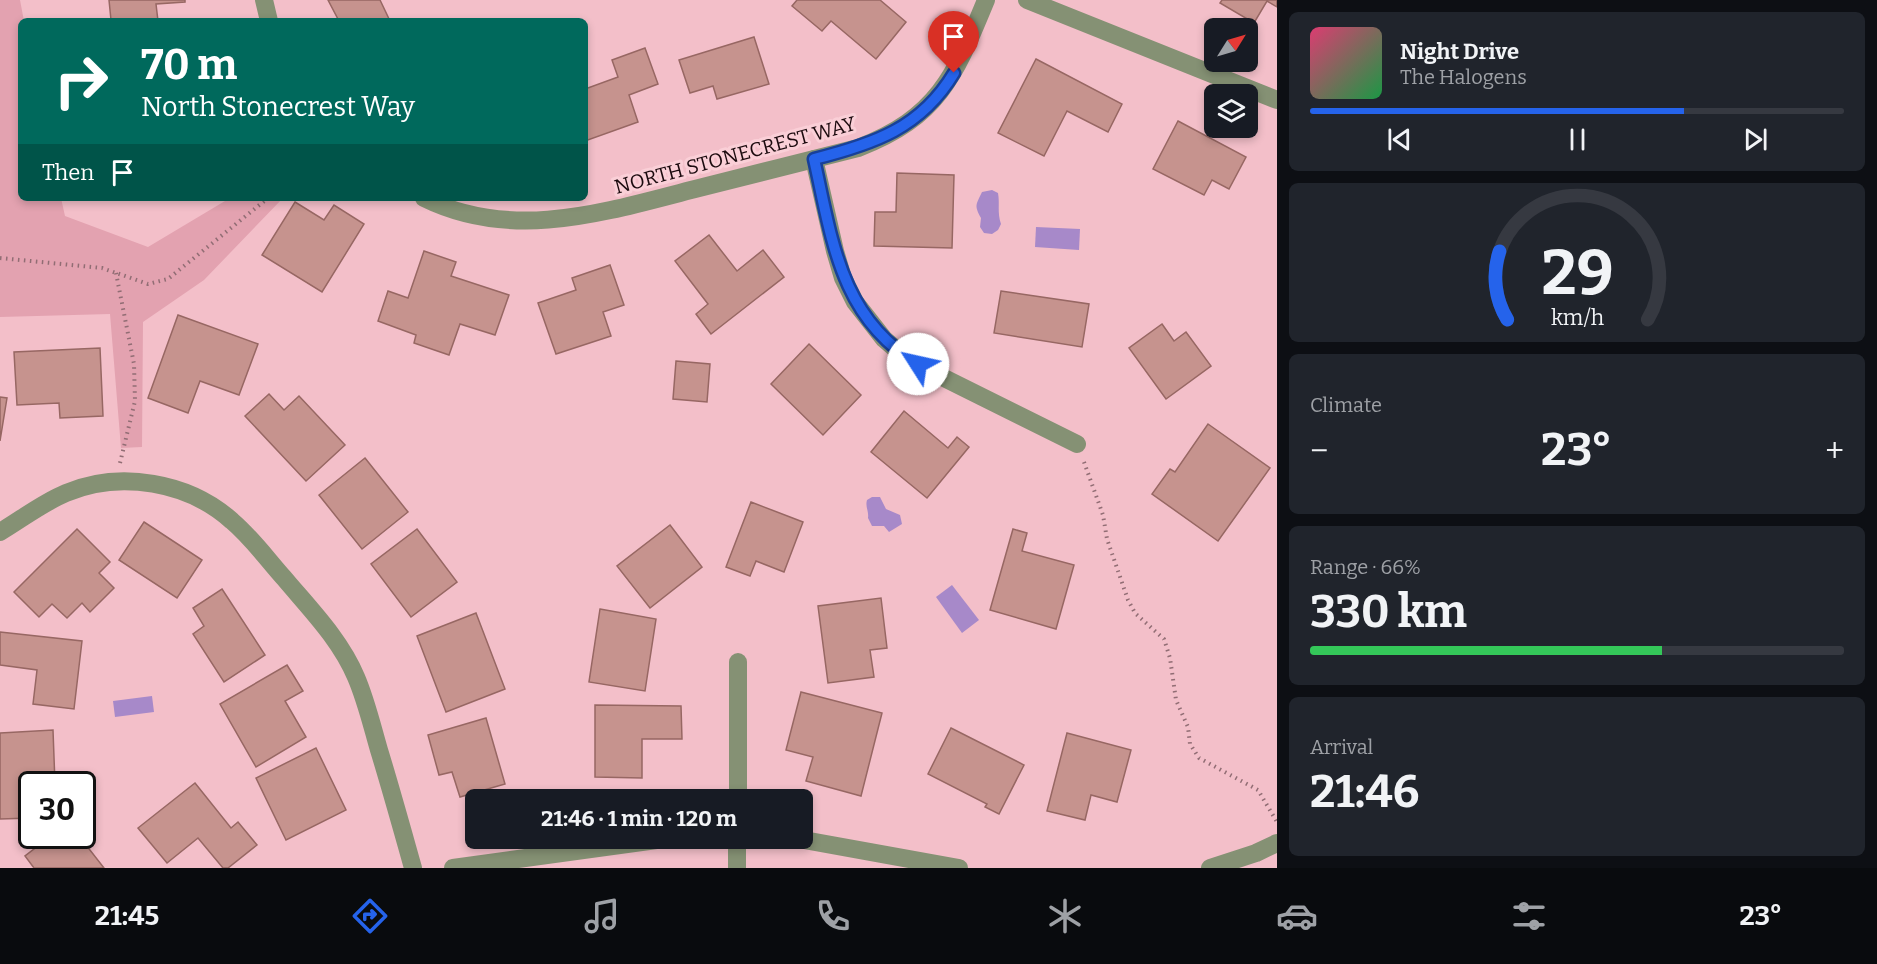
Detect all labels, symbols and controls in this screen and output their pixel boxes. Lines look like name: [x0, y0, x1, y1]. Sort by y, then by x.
pin: [928, 11, 979, 73]
north arrow: [1204, 18, 1258, 72]
map controls: [1204, 18, 1258, 138]
icon: arrive: [937, 20, 970, 53]
text: Night Drive: [1400, 38, 1519, 65]
text: 70 m: [141, 40, 237, 90]
icon: right: [42, 42, 120, 120]
text: The Halogens: [1400, 65, 1527, 89]
button: layers: [1204, 84, 1258, 138]
text: North Stonecrest Way: [141, 91, 415, 123]
street label: NORTH STONECREST WAY: [611, 111, 859, 199]
icon: previous: [1383, 123, 1416, 156]
icon: pause: [1561, 123, 1594, 156]
icon: next: [1739, 123, 1772, 156]
icon: arrive: [106, 156, 139, 189]
text: Then: [42, 159, 94, 186]
text: 29: [1541, 236, 1613, 311]
text: km/h: [1550, 305, 1604, 331]
position arrow: [886, 332, 950, 396]
text: Climate: [1310, 393, 1382, 417]
text: 23°: [1541, 423, 1612, 477]
text: −: [1310, 431, 1328, 471]
text: +: [1825, 431, 1844, 471]
text: Range · 66%: [1310, 555, 1421, 579]
text: 330 km: [1310, 585, 1467, 639]
text: Arrival: [1310, 735, 1373, 759]
text: 21:46: [1310, 765, 1419, 819]
speed limit sign: 30: [18, 771, 96, 849]
text: 21:46 · 1 min · 120 m: [541, 805, 737, 832]
icon: directions: [349, 895, 391, 937]
icon: music: [581, 895, 623, 937]
icon: phone: [812, 895, 854, 937]
icon: climate: [1044, 895, 1086, 937]
icon: car: [1276, 895, 1318, 937]
icon: filters: [1508, 895, 1550, 937]
text: 21:45: [95, 900, 159, 932]
text: 23°: [1739, 900, 1782, 932]

